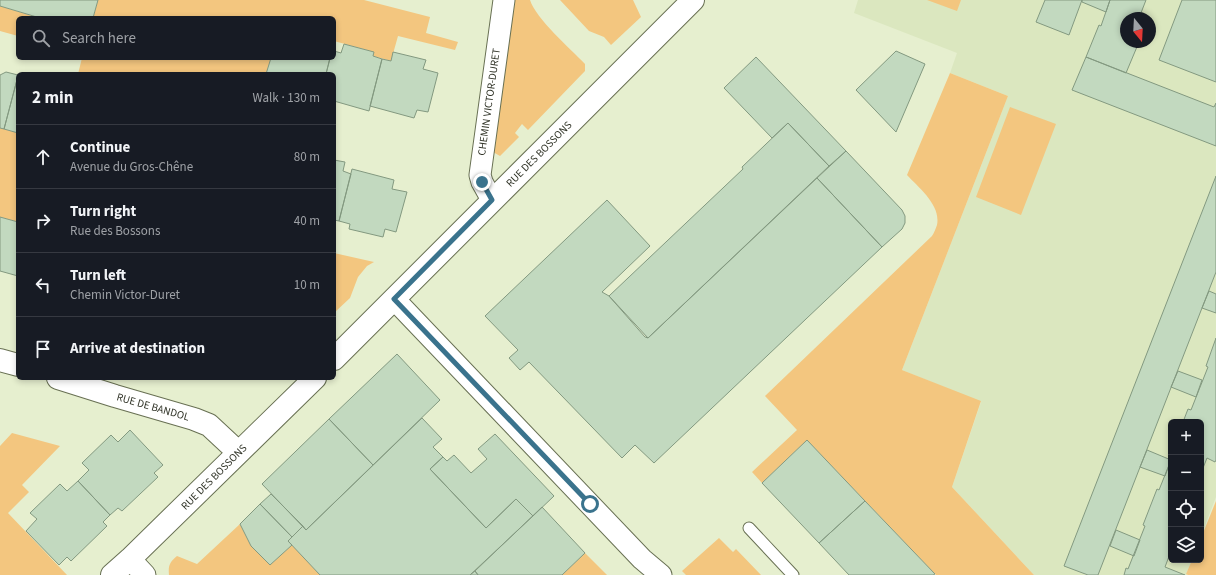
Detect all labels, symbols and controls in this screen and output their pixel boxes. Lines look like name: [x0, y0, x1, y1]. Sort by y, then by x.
north arrow: [1120, 12, 1156, 48]
search box: [16, 16, 336, 60]
icon: search: [30, 27, 52, 49]
text: Search here: [62, 28, 136, 49]
street label: CHEMIN VICTOR-DURET: [474, 47, 504, 157]
text: 2 min: [32, 86, 73, 110]
text: Walk · 130 m: [252, 89, 320, 107]
street label: RUE DES BOSSONS: [503, 118, 575, 190]
text: Continue: [70, 137, 130, 158]
icon: ahead: [32, 146, 54, 168]
text: 80 m: [294, 148, 320, 166]
text: Avenue du Gros-Chêne: [70, 158, 193, 176]
route end: [473, 173, 491, 191]
text: Turn right: [70, 201, 136, 222]
icon: right: [32, 210, 54, 232]
text: 40 m: [294, 212, 320, 230]
text: Rue des Bossons: [70, 222, 160, 240]
text: Turn left: [70, 265, 126, 286]
icon: left: [32, 274, 54, 296]
text: 10 m: [294, 276, 320, 294]
text: Chemin Victor-Duret: [70, 286, 180, 304]
icon: arrive: [32, 338, 54, 360]
text: Arrive at destination: [70, 338, 205, 359]
street label: RUE DE BANDOL: [115, 389, 192, 425]
map controls: [1168, 419, 1204, 563]
button: +: [1168, 419, 1204, 455]
street label: RUE DES BOSSONS: [178, 441, 250, 513]
button: −: [1168, 455, 1204, 491]
button: locate: [1168, 491, 1204, 527]
route start: [581, 495, 599, 513]
button: layers: [1168, 527, 1204, 563]

